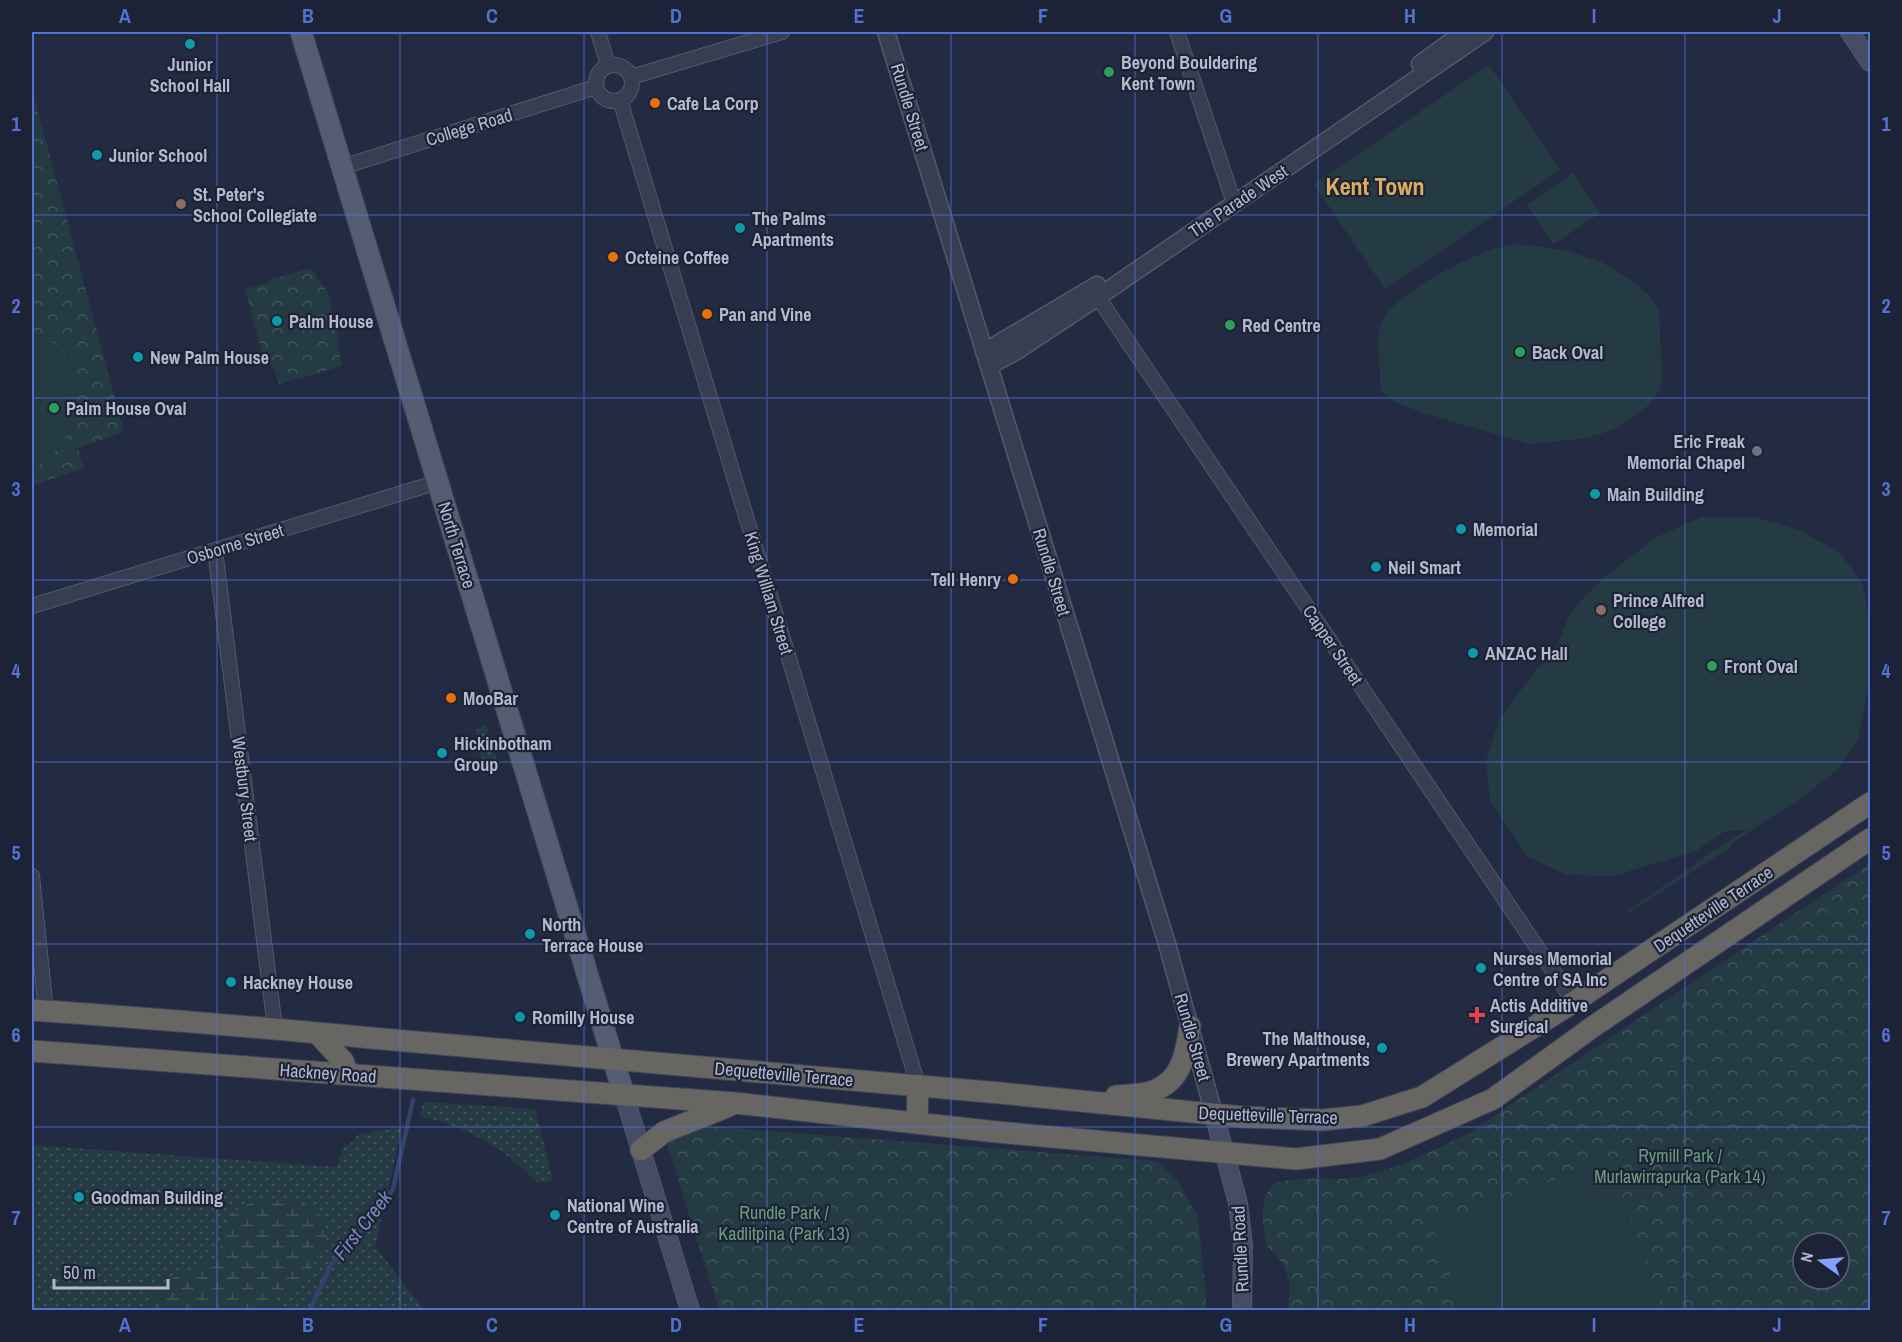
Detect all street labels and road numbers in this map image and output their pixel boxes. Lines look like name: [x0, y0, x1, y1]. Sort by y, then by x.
street label: Rundle Street: [885, 60, 935, 154]
street label: College Road: [423, 102, 515, 152]
street label: The Parade West: [1184, 159, 1292, 243]
street label: North Terrace: [432, 499, 482, 591]
street label: Osborne Street: [183, 517, 287, 571]
street label: Rundle Street: [1027, 525, 1077, 619]
street label: King William Street: [738, 529, 800, 657]
street label: Capper Street: [1297, 600, 1369, 690]
street label: Westbury Street: [226, 735, 264, 843]
street label: Dequetteville Terrace: [1648, 860, 1778, 958]
street label: Rundle Street: [1169, 990, 1217, 1084]
street label: Dequetteville Terrace: [714, 1055, 854, 1093]
street label: Hackney Road: [279, 1057, 377, 1089]
street label: Dequetteville Terrace: [1198, 1100, 1338, 1130]
street label: Rundle Road: [1225, 1205, 1255, 1293]

